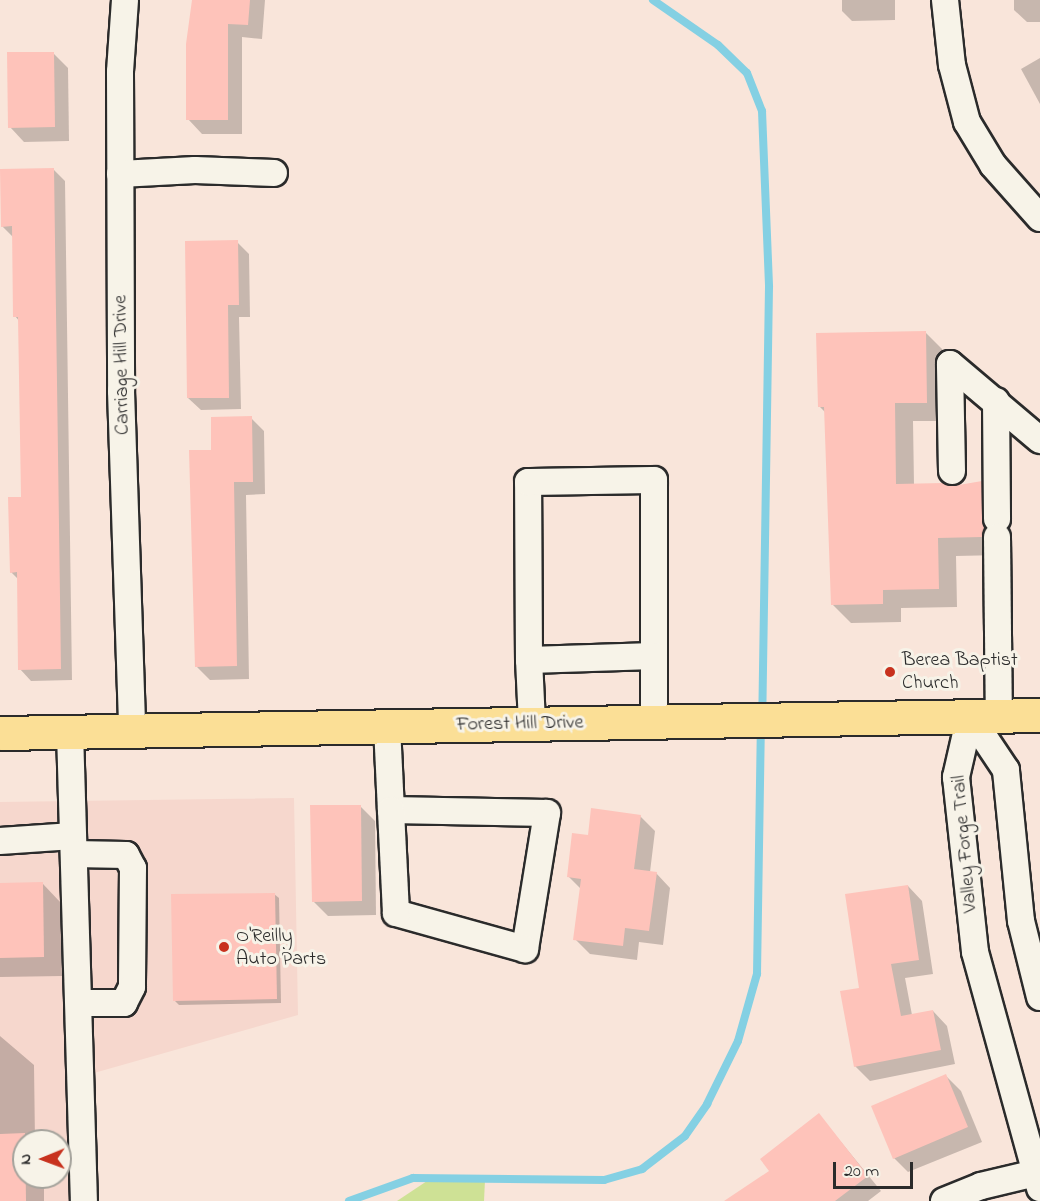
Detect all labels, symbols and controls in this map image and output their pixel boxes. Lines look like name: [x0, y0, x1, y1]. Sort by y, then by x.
street label: Carriage Hill Drive: [109, 295, 135, 435]
place label: Berea Baptist Church: [902, 648, 1018, 695]
marker: Berea Baptist Church: [883, 665, 897, 679]
street label: Forest Hill Drive: [456, 711, 584, 737]
street label: Valley Forge Trail: [947, 774, 983, 914]
place label: O'Reilly Auto Parts: [236, 924, 326, 971]
marker: O'Reilly Auto Parts: [217, 940, 231, 954]
north arrow: [12, 1129, 72, 1189]
scale bar: [836, 1150, 916, 1188]
text: N: [14, 1154, 38, 1165]
text: 20 m: [844, 1159, 879, 1185]

